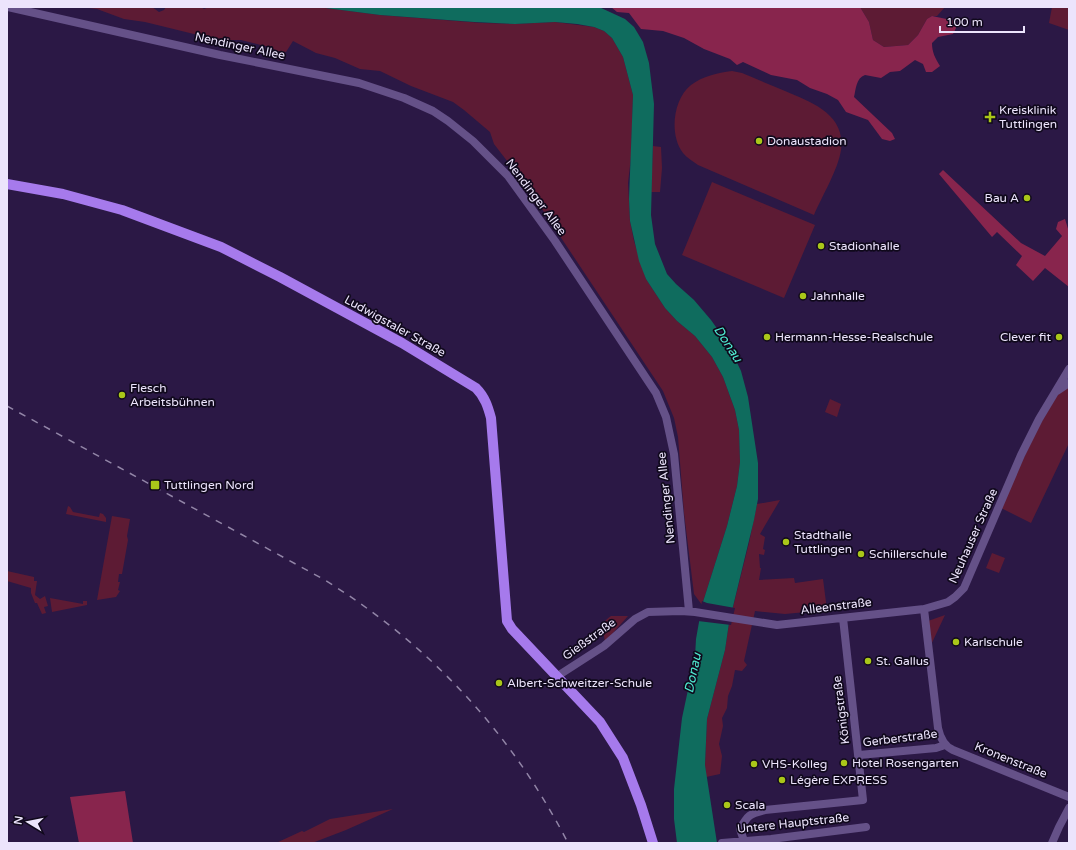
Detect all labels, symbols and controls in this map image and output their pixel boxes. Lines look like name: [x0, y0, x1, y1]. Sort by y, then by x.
scale bar: [940, 8, 1024, 34]
text: 100 m: [946, 15, 983, 29]
street label: Nendinger Allee: [194, 30, 287, 62]
place label: Kreisklinik Tuttlingen: [999, 103, 1057, 131]
marker: Kreisklinik Tuttlingen: [984, 111, 996, 123]
place label: Donaustadion: [767, 134, 847, 148]
marker: Donaustadion: [754, 136, 764, 146]
street label: Nendinger Allee: [503, 156, 569, 238]
place label: Bau A: [985, 191, 1019, 205]
marker: Bau A: [1022, 193, 1032, 203]
place label: Stadionhalle: [829, 239, 900, 253]
marker: Stadionhalle: [816, 241, 826, 251]
place label: Jahnhalle: [811, 289, 865, 303]
marker: Jahnhalle: [798, 291, 808, 301]
street label: Ludwigstaler Straße: [342, 292, 448, 360]
water label: Donau: [710, 323, 746, 366]
place label: Hermann-Hesse-Realschule: [775, 330, 933, 344]
place label: Clever fit: [1000, 330, 1051, 344]
marker: Hermann-Hesse-Realschule: [762, 332, 772, 342]
marker: Clever fit: [1054, 332, 1064, 342]
place label: Flesch Arbeitsbühnen: [130, 381, 215, 409]
marker: Flesch Arbeitsbühnen: [117, 390, 127, 400]
street label: Nendinger Allee: [654, 451, 678, 544]
place label: Tuttlingen Nord: [164, 478, 254, 492]
marker: Tuttlingen Nord: [149, 479, 161, 491]
street label: Neuhauser Straße: [946, 486, 1000, 586]
place label: Stadthalle Tuttlingen: [794, 528, 852, 556]
marker: Stadthalle Tuttlingen: [781, 537, 791, 547]
place label: Schillerschule: [869, 547, 947, 561]
marker: Schillerschule: [856, 549, 866, 559]
street label: Alleenstraße: [800, 595, 873, 617]
street label: Gießstraße: [560, 615, 618, 663]
place label: Karlschule: [964, 635, 1023, 649]
marker: Karlschule: [951, 637, 961, 647]
water label: Donau: [681, 650, 705, 694]
place label: St. Gallus: [876, 654, 929, 668]
marker: St. Gallus: [863, 656, 873, 666]
street label: Königstraße: [830, 675, 852, 745]
place label: Albert-Schweitzer-Schule: [507, 676, 652, 690]
marker: Albert-Schweitzer-Schule: [494, 678, 504, 688]
street label: Gerberstraße: [862, 726, 938, 750]
street label: Kronenstraße: [973, 739, 1049, 781]
place label: Hotel Rosengarten: [852, 756, 959, 770]
place label: VHS-Kolleg: [762, 757, 827, 771]
marker: Hotel Rosengarten: [839, 758, 849, 768]
marker: VHS-Kolleg: [749, 759, 759, 769]
place label: Légère EXPRESS: [790, 773, 887, 787]
marker: Légère EXPRESS: [777, 775, 787, 785]
place label: Scala: [735, 798, 765, 812]
marker: Scala: [722, 800, 732, 810]
north arrow: [8, 802, 48, 842]
street label: Untere Hauptstraße: [736, 810, 850, 836]
text: N: [11, 815, 26, 826]

